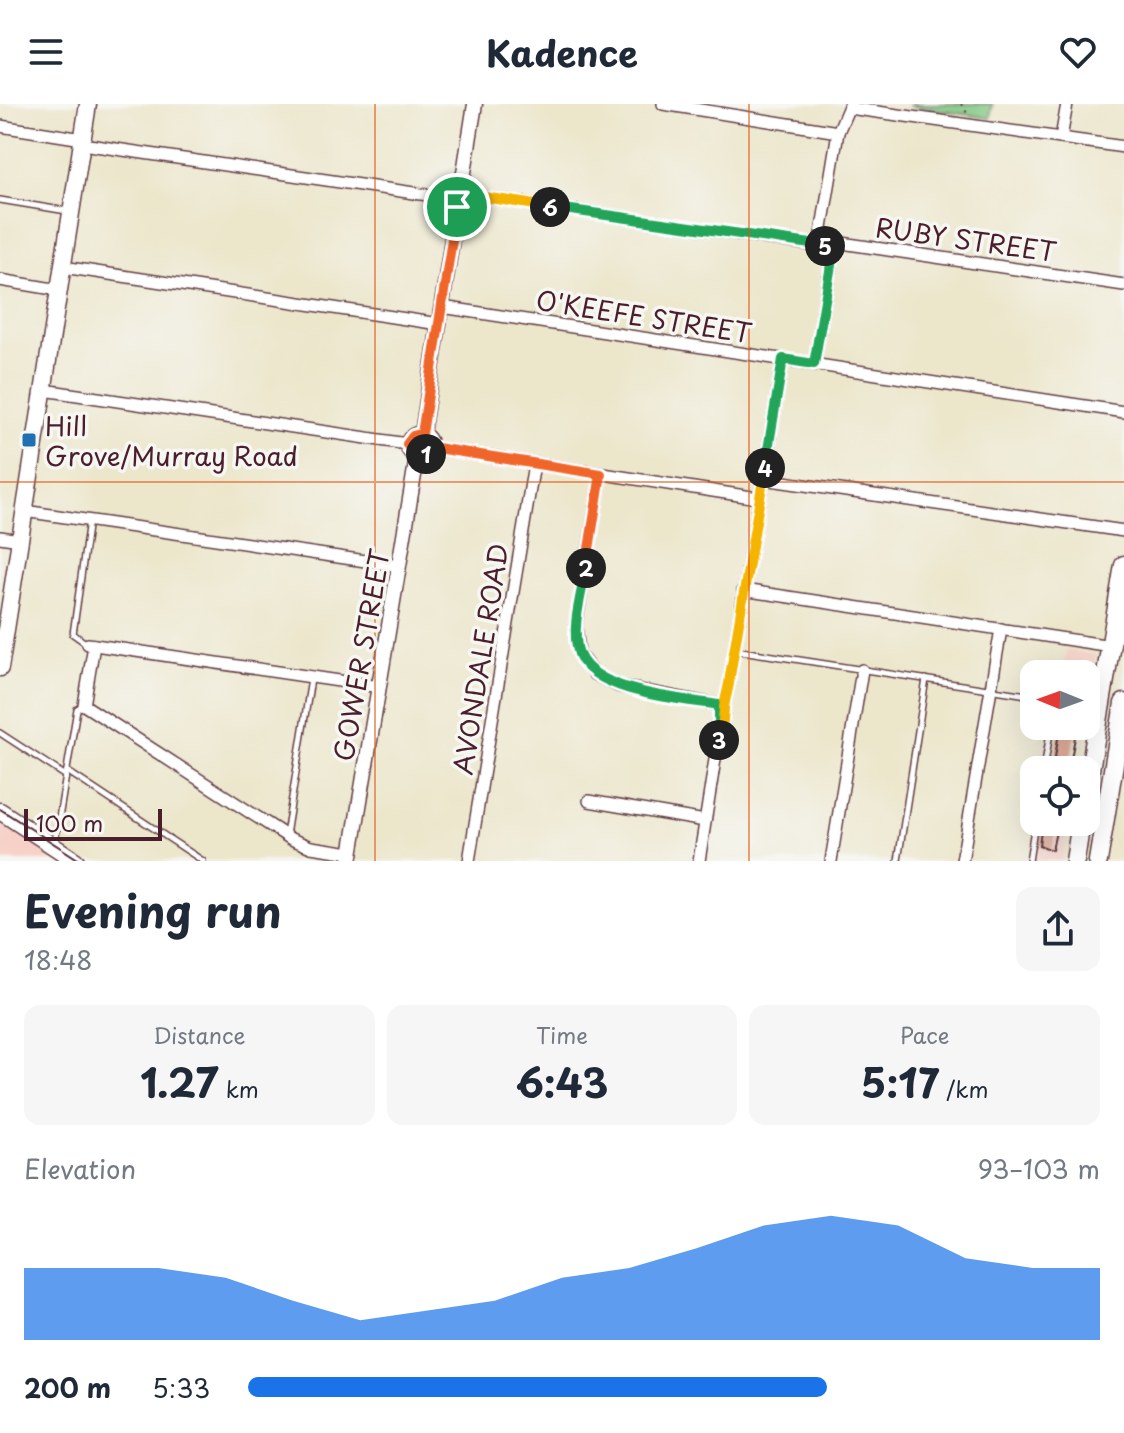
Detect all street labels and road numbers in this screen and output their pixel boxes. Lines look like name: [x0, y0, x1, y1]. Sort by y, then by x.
street label: RUBY STREET: [873, 207, 1059, 271]
street label: O'KEEFE STREET: [533, 280, 755, 352]
street label: AVONDALE ROAD: [442, 541, 518, 777]
street label: GOWER STREET: [323, 546, 399, 764]

